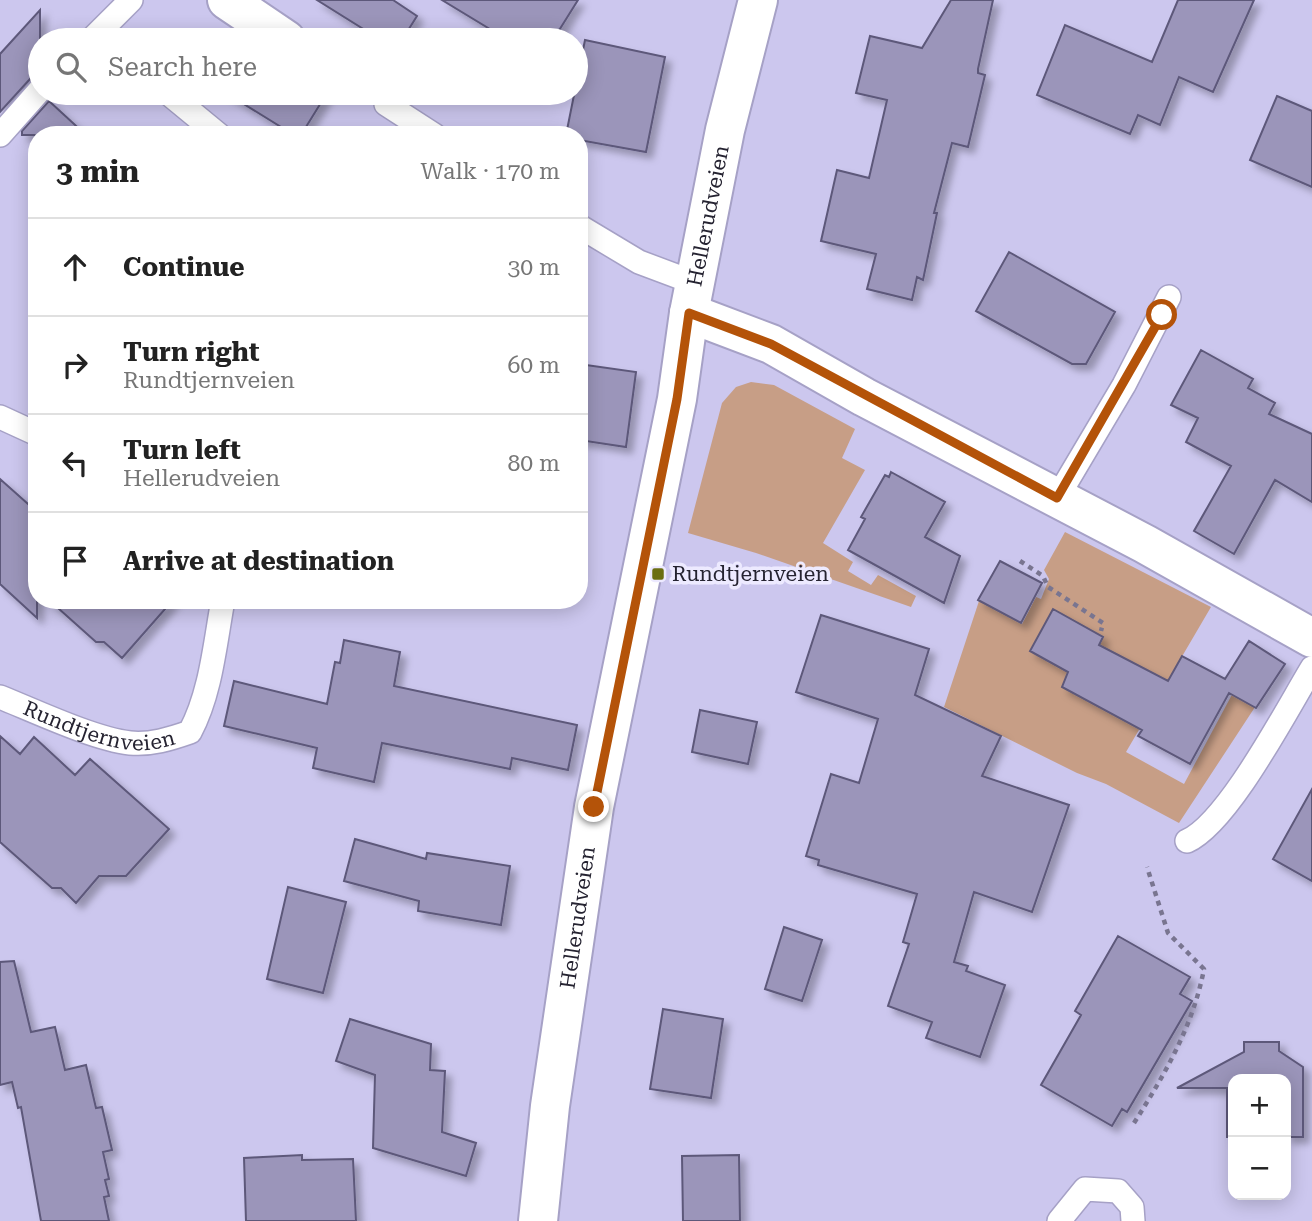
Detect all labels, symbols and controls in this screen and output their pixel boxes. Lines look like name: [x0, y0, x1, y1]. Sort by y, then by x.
search box: [28, 28, 588, 105]
icon: search: [52, 48, 90, 86]
text: Search here: [108, 52, 257, 82]
street label: Hellerudveien: [682, 143, 734, 289]
text: 3 min: [56, 154, 139, 189]
text: Walk · 170 m: [421, 158, 560, 185]
icon: ahead: [56, 248, 94, 286]
text: Continue: [123, 252, 245, 282]
text: 30 m: [507, 254, 560, 281]
route start: [1146, 299, 1177, 330]
text: Turn right: [123, 337, 259, 367]
icon: right: [56, 346, 94, 384]
text: 60 m: [507, 352, 560, 379]
text: Rundtjernveien: [123, 367, 295, 394]
text: Turn left: [123, 435, 241, 465]
icon: left: [56, 444, 94, 482]
text: 80 m: [507, 450, 560, 477]
text: Hellerudveien: [123, 465, 280, 492]
icon: arrive: [56, 542, 94, 580]
text: Arrive at destination: [123, 546, 394, 576]
place label: Rundtjernveien: [672, 562, 829, 586]
marker: Rundtjernveien: [650, 566, 666, 582]
street label: Rundtjernveien: [20, 696, 178, 755]
route end: [578, 791, 609, 822]
street label: Hellerudveien: [555, 845, 600, 990]
map controls: [1228, 1074, 1291, 1200]
button: +: [1228, 1074, 1291, 1137]
button: −: [1228, 1137, 1291, 1200]

